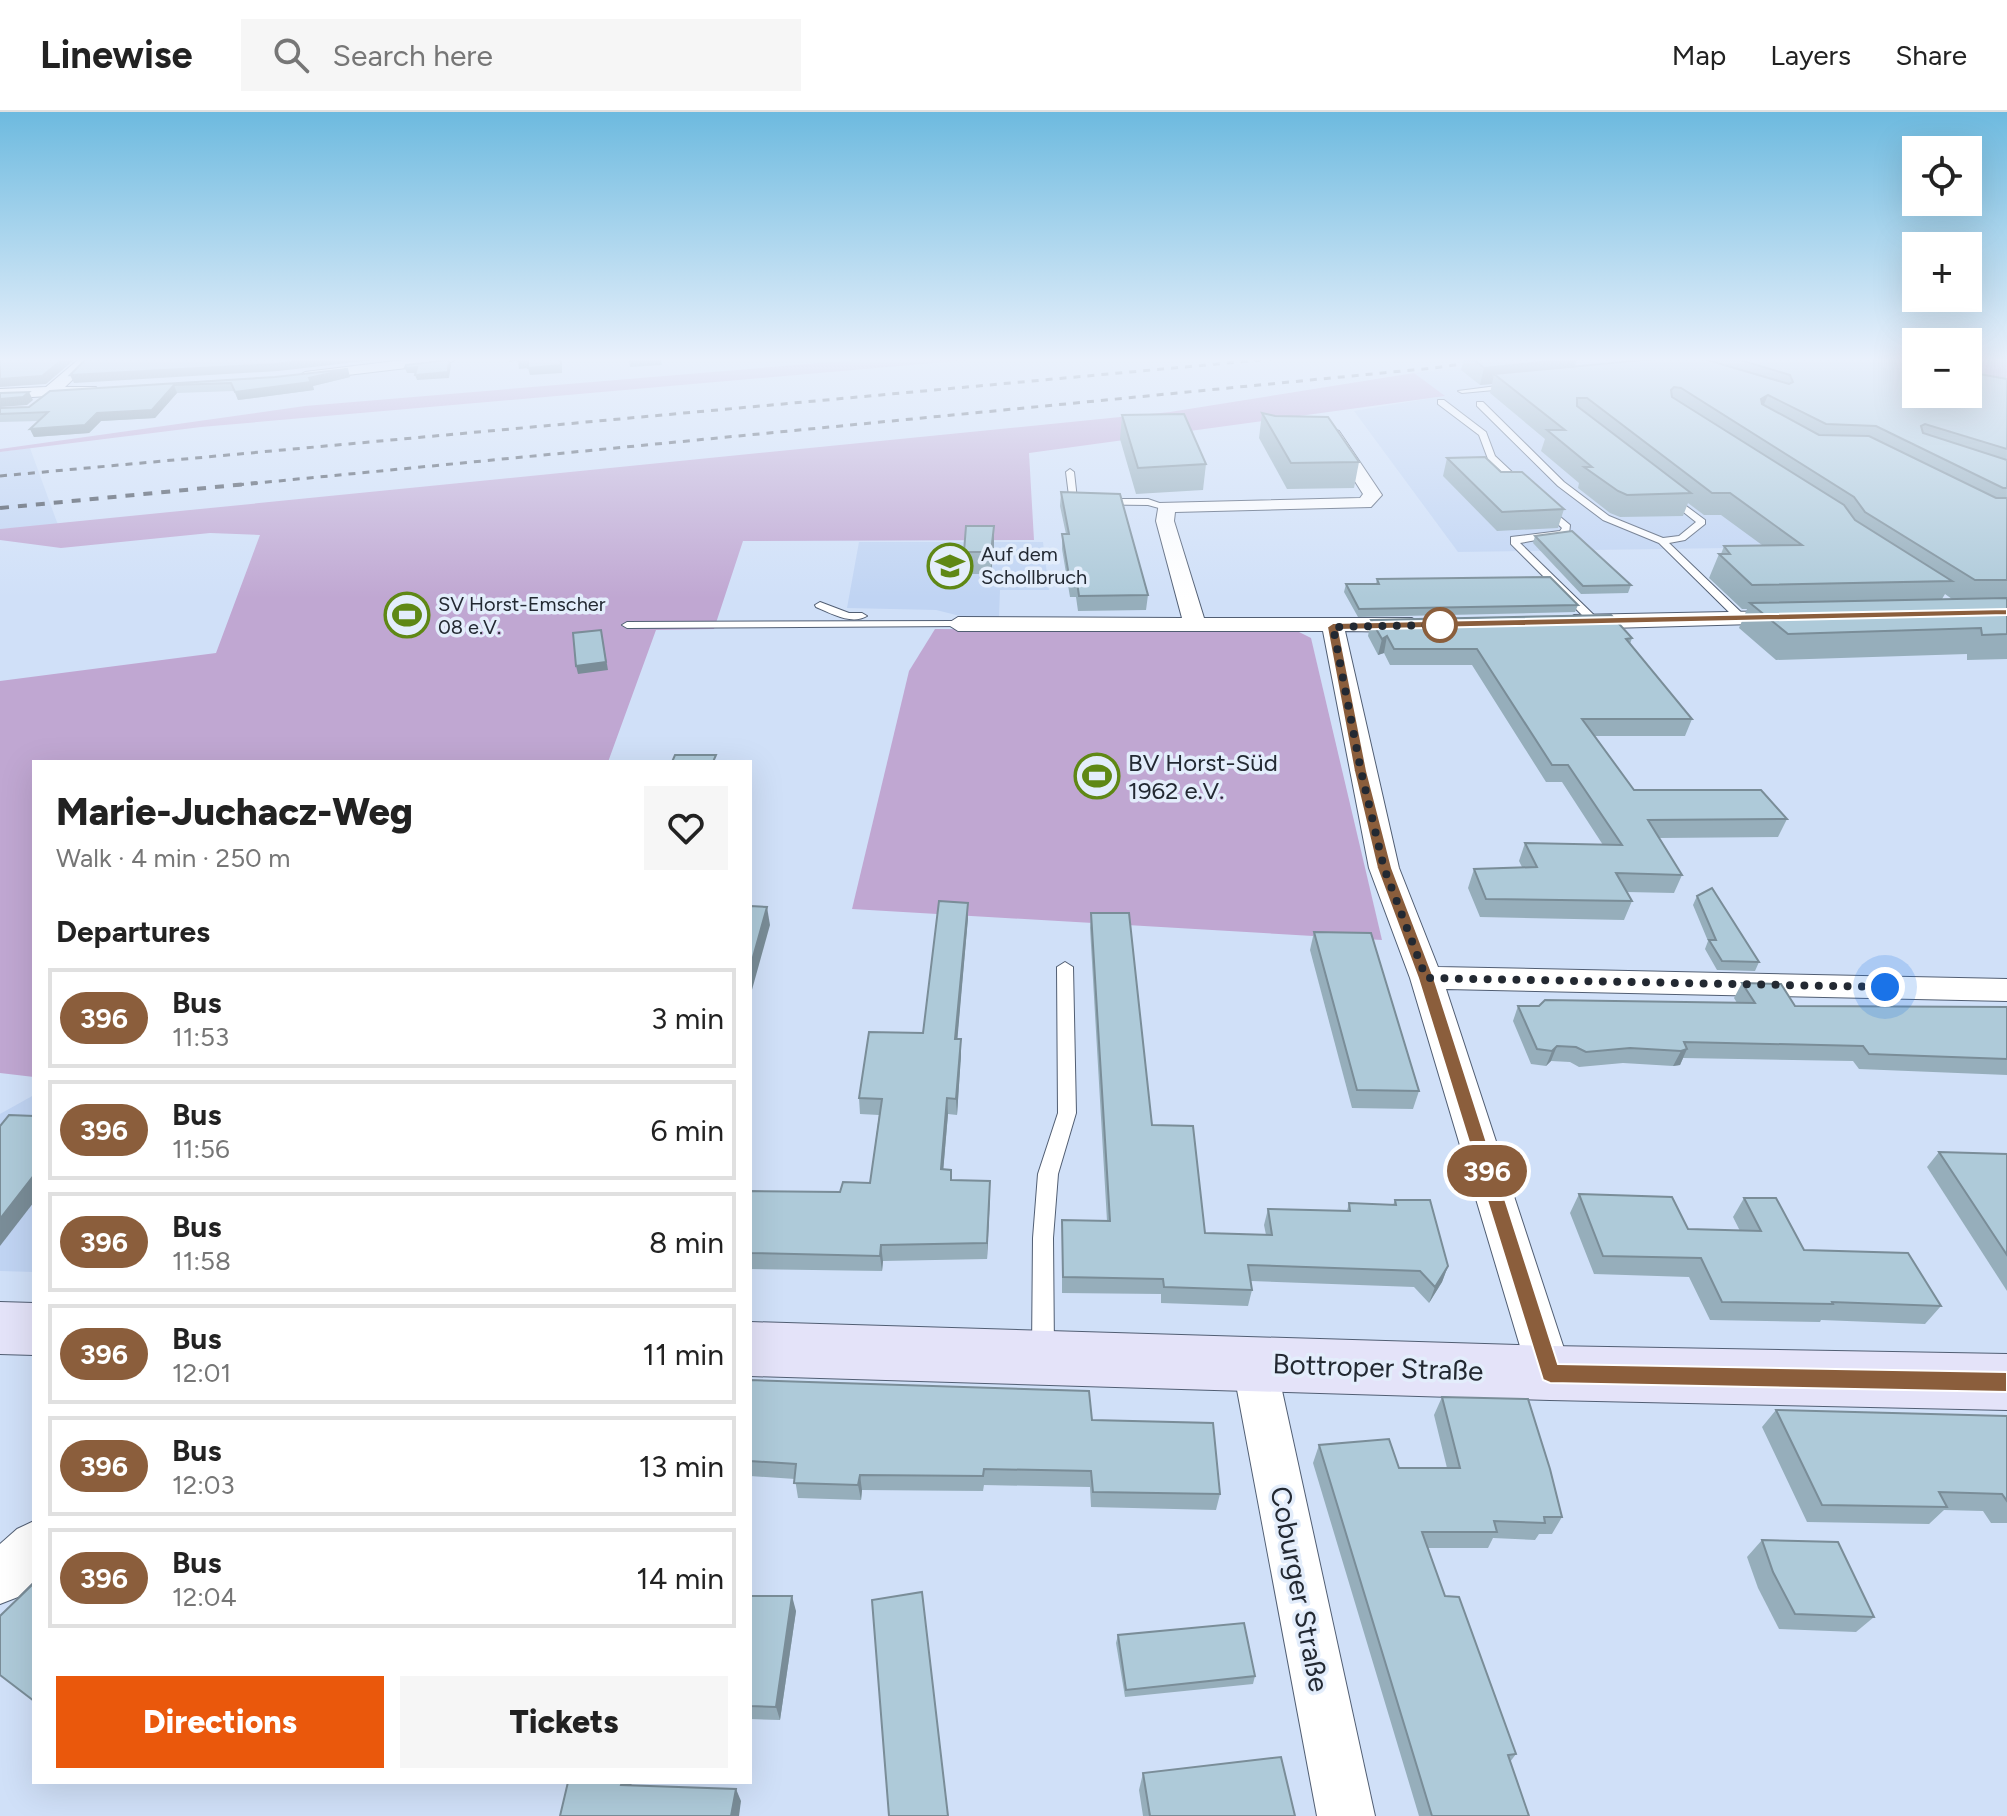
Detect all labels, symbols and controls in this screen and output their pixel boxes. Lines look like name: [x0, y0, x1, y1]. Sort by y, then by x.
search box: [241, 19, 801, 91]
text: Linewise: [40, 32, 193, 78]
icon: search: [269, 33, 313, 77]
text: Search here: [333, 37, 493, 74]
text: Map: [1672, 38, 1726, 72]
text: Layers: [1770, 38, 1851, 72]
text: Share: [1895, 38, 1967, 72]
map controls: [1902, 136, 1982, 408]
button: locate: [1902, 136, 1982, 216]
button: +: [1902, 232, 1982, 312]
button: −: [1902, 328, 1982, 408]
school or university icon: Auf dem Schollbruch: [926, 542, 974, 590]
place label: Auf dem Schollbruch: [981, 542, 1087, 589]
sports icon: SV Horst-Emscher 08 e.V.: [383, 591, 431, 639]
place label: SV Horst-Emscher 08 e.V.: [438, 592, 606, 639]
unlabelled marker: [1423, 608, 1457, 642]
place label: BV Horst-Süd 1962 e.V.: [1128, 748, 1278, 805]
sports icon: BV Horst-Süd 1962 e.V.: [1073, 752, 1121, 800]
button: heart: [644, 786, 728, 870]
text: Marie-Juchacz-Weg: [56, 789, 413, 835]
text: Walk · 4 min · 250 m: [56, 842, 290, 874]
text: Departures: [56, 913, 210, 950]
your location: [1865, 967, 1905, 1007]
text: Bus: [172, 984, 221, 1021]
text: 3 min: [651, 1000, 724, 1037]
text: 396: [80, 1001, 128, 1035]
text: 11:53: [172, 1021, 229, 1053]
text: Bus: [172, 1096, 221, 1133]
text: 6 min: [650, 1112, 724, 1149]
text: 396: [80, 1113, 128, 1147]
text: 11:56: [172, 1133, 230, 1165]
line badge: 396: [1441, 1145, 1533, 1197]
text: 396: [1463, 1154, 1511, 1188]
text: Bus: [172, 1208, 221, 1245]
text: 8 min: [649, 1224, 724, 1261]
text: 396: [80, 1225, 128, 1259]
text: 11:58: [172, 1245, 231, 1277]
text: Bus: [172, 1320, 221, 1357]
text: 11 min: [643, 1336, 724, 1373]
text: 396: [80, 1337, 128, 1371]
street label: Bottroper Straße: [1272, 1346, 1484, 1388]
text: 12:01: [172, 1357, 231, 1389]
text: Bus: [172, 1432, 221, 1469]
text: 13 min: [639, 1448, 724, 1485]
text: 396: [80, 1449, 128, 1483]
text: 12:03: [172, 1469, 235, 1501]
street label: Coburger Straße: [1263, 1483, 1337, 1695]
text: Bus: [172, 1544, 221, 1581]
text: 14 min: [636, 1560, 724, 1597]
text: 396: [80, 1561, 128, 1595]
text: 12:04: [172, 1581, 237, 1613]
button: Directions: [56, 1676, 384, 1768]
button: Tickets: [400, 1676, 728, 1768]

